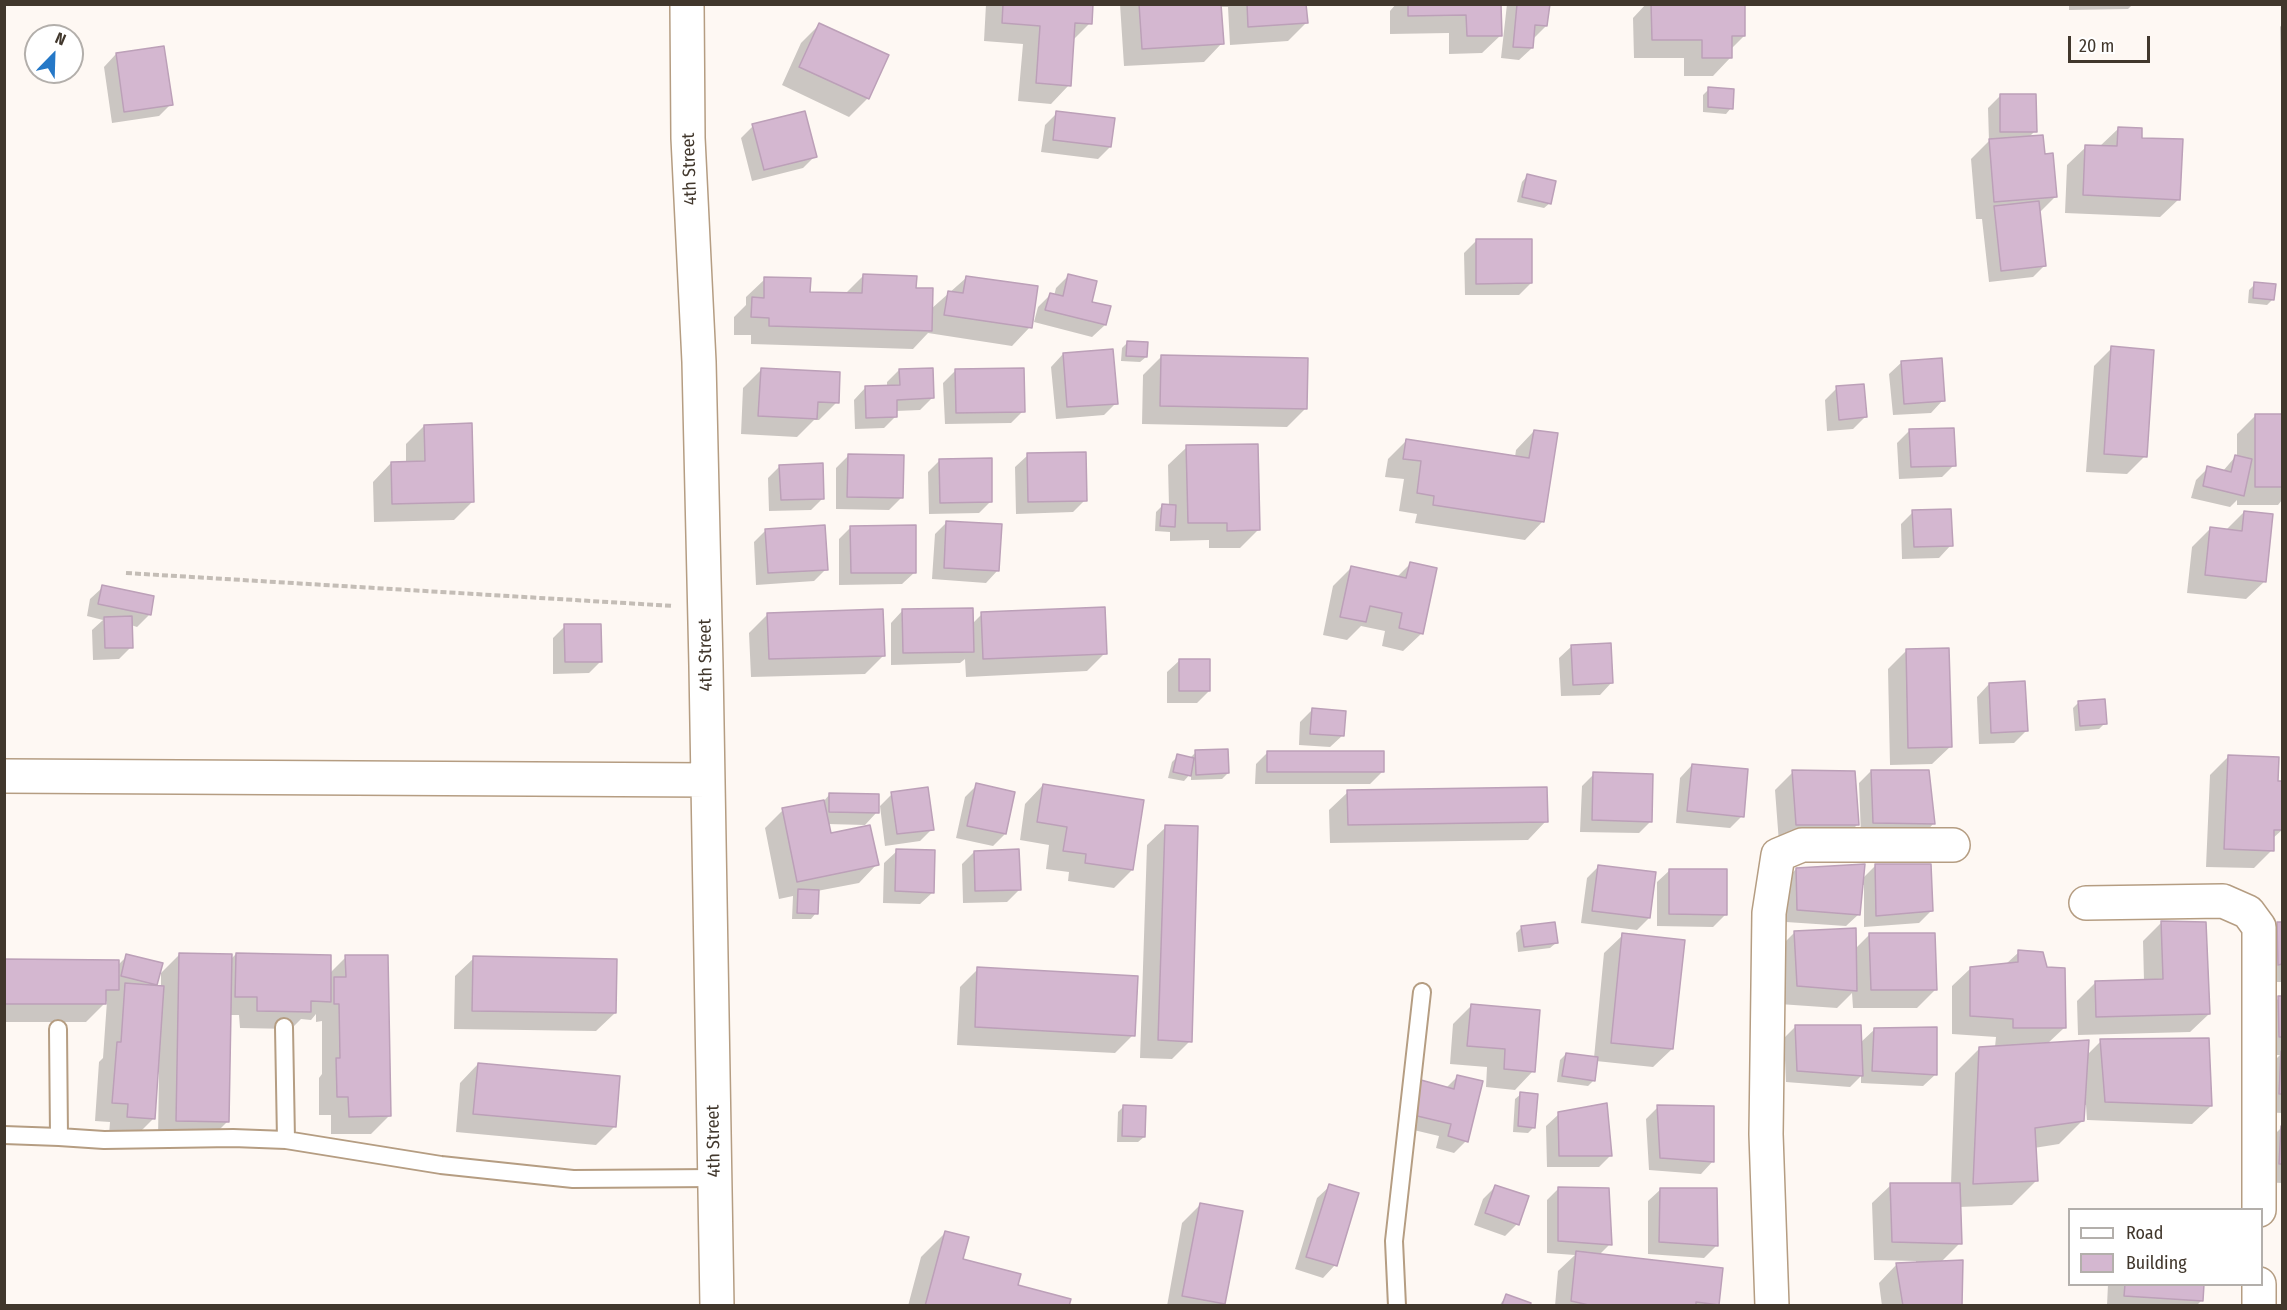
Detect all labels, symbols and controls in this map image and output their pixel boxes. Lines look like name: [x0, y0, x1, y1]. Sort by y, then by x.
north arrow: [24, 24, 84, 84]
scale bar: [2071, 24, 2154, 62]
text: N: [52, 28, 69, 49]
text: 20 m: [2079, 35, 2114, 57]
street label: 4th Street: [678, 132, 702, 206]
street label: 4th Street: [695, 619, 717, 691]
street label: 4th Street: [703, 1105, 725, 1177]
legend: [2068, 1208, 2263, 1286]
text: Road: [2126, 1222, 2163, 1244]
text: Building: [2126, 1252, 2187, 1274]

